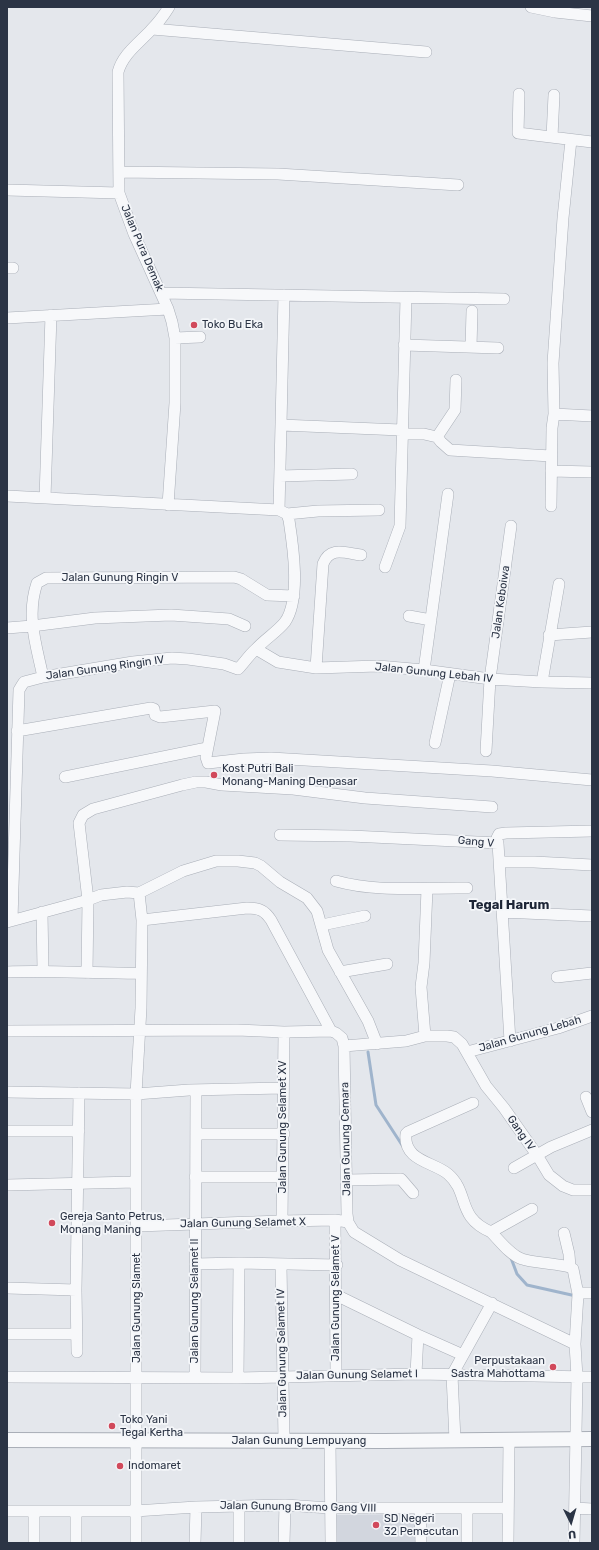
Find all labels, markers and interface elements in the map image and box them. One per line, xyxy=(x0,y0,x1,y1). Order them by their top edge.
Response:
street label: Jalan Pura Demak xyxy=(118,203,166,293)
place label: Toko Bu Eka xyxy=(202,318,263,332)
marker: Toko Bu Eka xyxy=(189,320,199,330)
street label: Jalan Keboiwa xyxy=(489,565,513,639)
street label: Jalan Gunung Ringin V xyxy=(62,571,178,585)
street label: Jalan Gunung Ringin IV xyxy=(45,653,165,683)
street label: Jalan Gunung Lebah IV xyxy=(374,660,494,686)
place label: Kost Putri Bali Monang-Maning Denpasar xyxy=(222,762,357,788)
marker: Kost Putri Bali Monang-Maning Denpasar xyxy=(209,770,219,780)
street label: Gang V xyxy=(457,834,495,850)
district label: Tegal Harum xyxy=(469,897,549,913)
street label: Jalan Gunung Lebah xyxy=(477,1013,583,1055)
street label: Jalan Gunung Selamet XV xyxy=(276,1060,290,1194)
street label: Jalan Gunung Cemara xyxy=(338,1082,354,1196)
street label: Gang IV xyxy=(504,1113,538,1153)
place label: Gereja Santo Petrus, Monang Maning xyxy=(60,1210,165,1236)
street label: Jalan Gunung Selamet X xyxy=(180,1215,306,1231)
marker: Gereja Santo Petrus, Monang Maning xyxy=(47,1218,57,1228)
street label: Jalan Gunung Selamet V xyxy=(329,1235,343,1361)
street label: Jalan Gunung Selamet II xyxy=(188,1238,202,1364)
street label: Jalan Gunung Slamet xyxy=(130,1253,144,1363)
street label: Jalan Gunung Selamet IV xyxy=(274,1288,290,1418)
place label: Perpustakaan Sastra Mahottama xyxy=(451,1354,545,1380)
marker: Perpustakaan Sastra Mahottama xyxy=(548,1362,558,1372)
street label: Jalan Gunung Selamet I xyxy=(296,1367,418,1383)
place label: Toko Yani Tegal Kertha xyxy=(120,1413,183,1439)
marker: Toko Yani Tegal Kertha xyxy=(107,1421,117,1431)
street label: Jalan Gunung Lempuyang xyxy=(232,1434,366,1448)
place label: Indomaret xyxy=(128,1459,181,1473)
marker: Indomaret xyxy=(115,1461,125,1471)
street label: Jalan Gunung Bromo Gang VIII xyxy=(220,1499,376,1515)
north arrow xyxy=(551,1502,591,1542)
place label: SD Negeri 32 Pemecutan xyxy=(384,1512,459,1538)
marker: SD Negeri 32 Pemecutan xyxy=(371,1520,381,1530)
text: U xyxy=(568,1528,577,1541)

